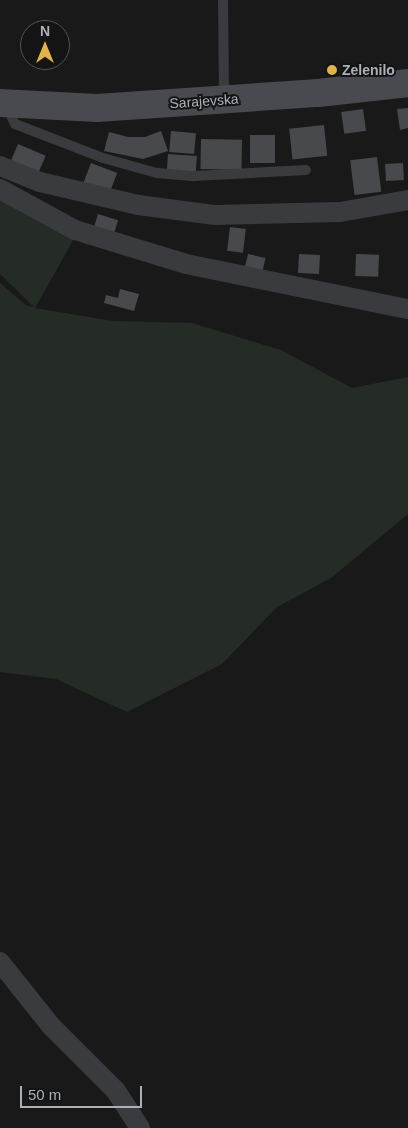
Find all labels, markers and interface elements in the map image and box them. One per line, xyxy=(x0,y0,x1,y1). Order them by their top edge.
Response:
north arrow xyxy=(20,20,70,70)
text: N xyxy=(40,23,50,39)
place label: Zelenilo xyxy=(342,62,395,78)
marker: Zelenilo xyxy=(326,64,338,76)
street label: Sarajevska xyxy=(169,90,239,112)
scale bar xyxy=(22,1076,145,1108)
text: 50 m xyxy=(28,1086,61,1103)

